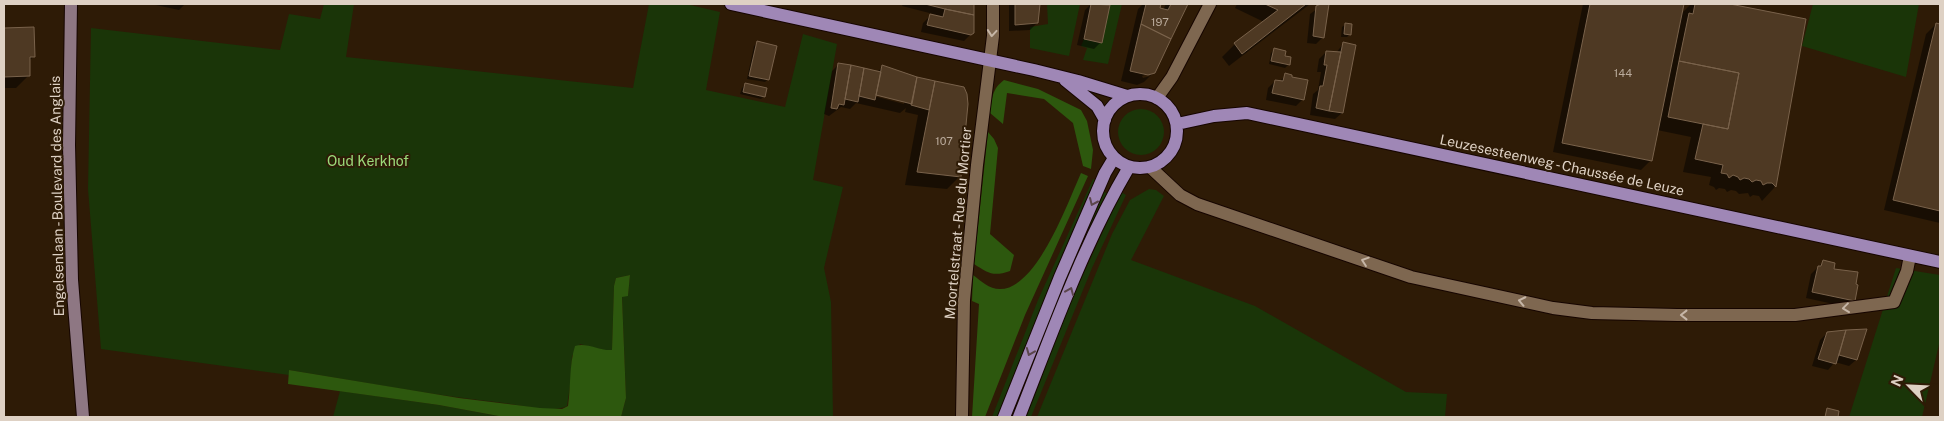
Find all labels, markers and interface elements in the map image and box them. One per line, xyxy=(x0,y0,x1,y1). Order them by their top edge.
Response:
house number: 197 xyxy=(1151,16,1169,28)
one-way arrow xyxy=(987,29,998,37)
house number: 144 xyxy=(1614,67,1632,79)
street label: Engelsenlaan - Boulevard des Anglais xyxy=(47,76,67,316)
street label: Moortelstraat - Rue du Mortier xyxy=(942,126,974,320)
street label: Leuzesesteenweg - Chaussée de Leuze xyxy=(1438,131,1686,199)
house number: 107 xyxy=(935,135,953,147)
park label: Oud Kerkhof xyxy=(327,153,409,169)
one-way arrow xyxy=(1088,197,1099,206)
one-way arrow xyxy=(1361,257,1369,267)
one-way arrow xyxy=(1063,287,1074,296)
one-way arrow xyxy=(1518,296,1527,307)
one-way arrow xyxy=(1841,302,1849,313)
one-way arrow xyxy=(1679,310,1687,320)
one-way arrow xyxy=(1026,347,1036,355)
north arrow xyxy=(1884,361,1934,411)
text: N xyxy=(1888,372,1907,389)

